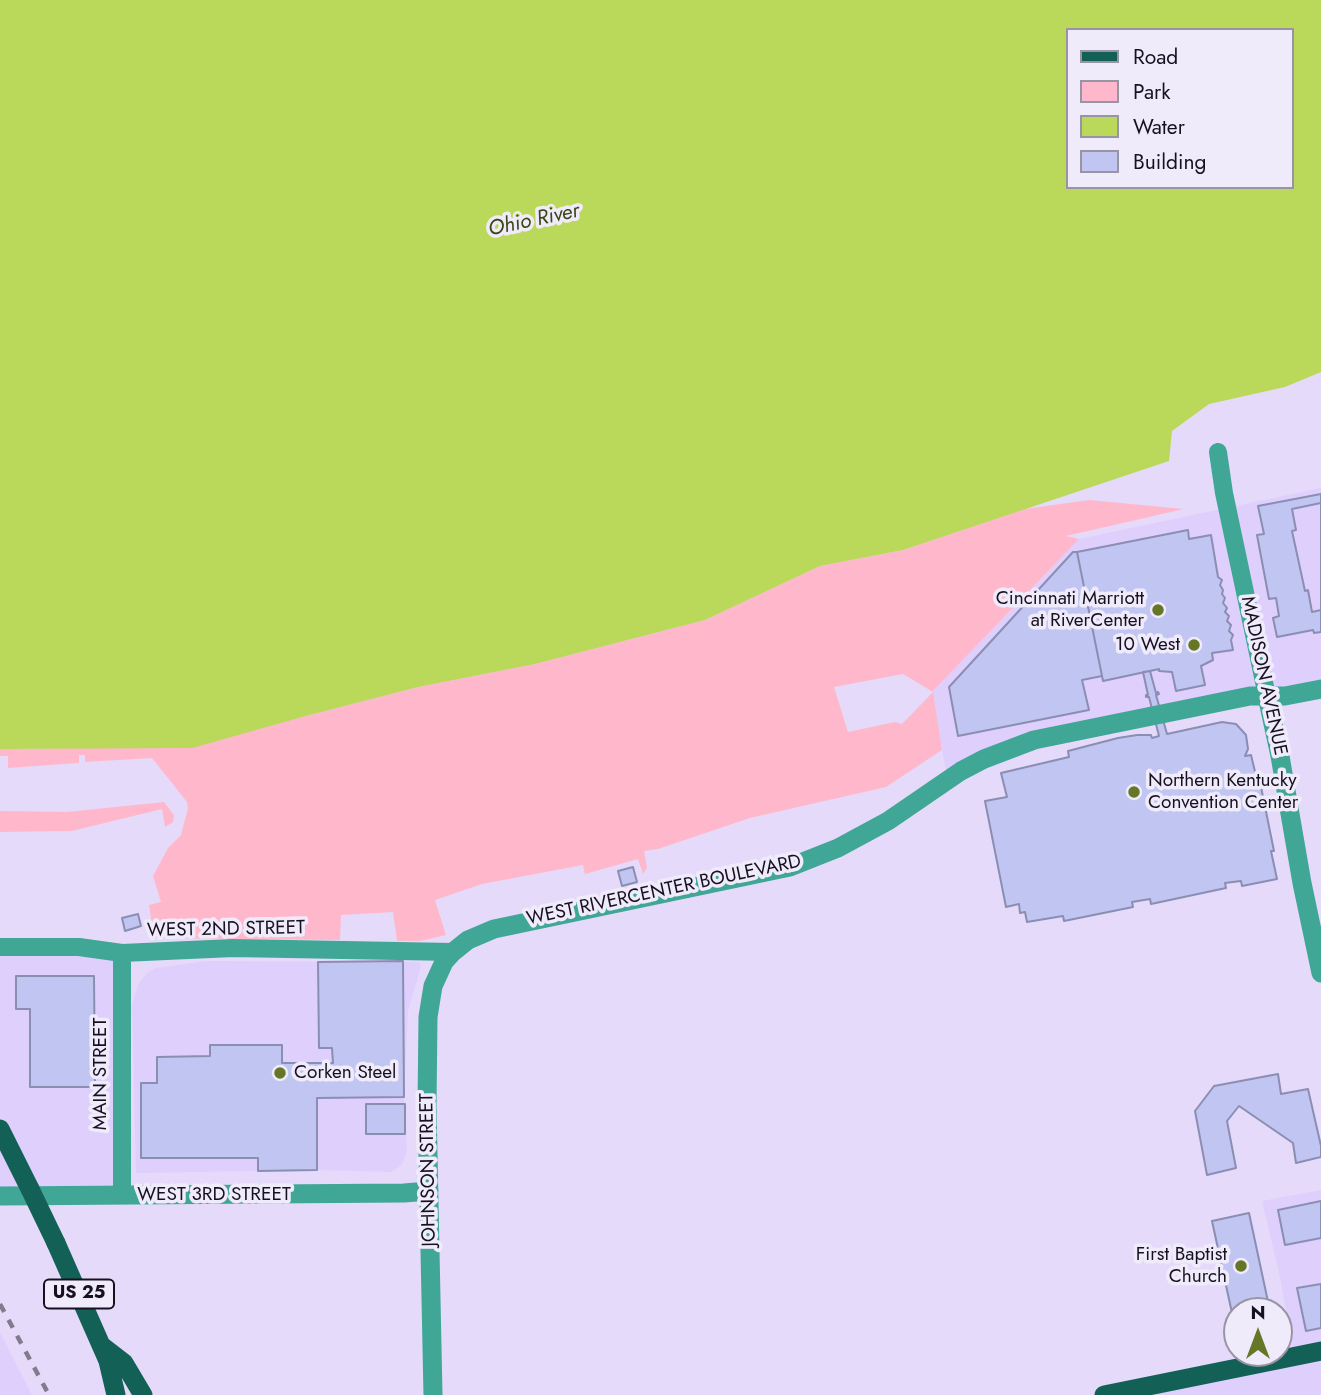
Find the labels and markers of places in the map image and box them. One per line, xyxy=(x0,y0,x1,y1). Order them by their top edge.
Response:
place label: Cincinnati Marriott at RiverCenter xyxy=(996,588,1144,632)
marker: Cincinnati Marriott at RiverCenter xyxy=(1150,602,1166,618)
place label: 10 West xyxy=(1115,634,1180,656)
marker: 10 West xyxy=(1186,637,1202,653)
place label: Northern Kentucky Convention Center xyxy=(1148,770,1298,814)
marker: Northern Kentucky Convention Center xyxy=(1126,784,1142,800)
place label: Corken Steel xyxy=(294,1062,396,1084)
marker: Corken Steel xyxy=(272,1065,288,1081)
place label: First Baptist Church xyxy=(1136,1244,1227,1288)
marker: First Baptist Church xyxy=(1233,1258,1249,1274)

